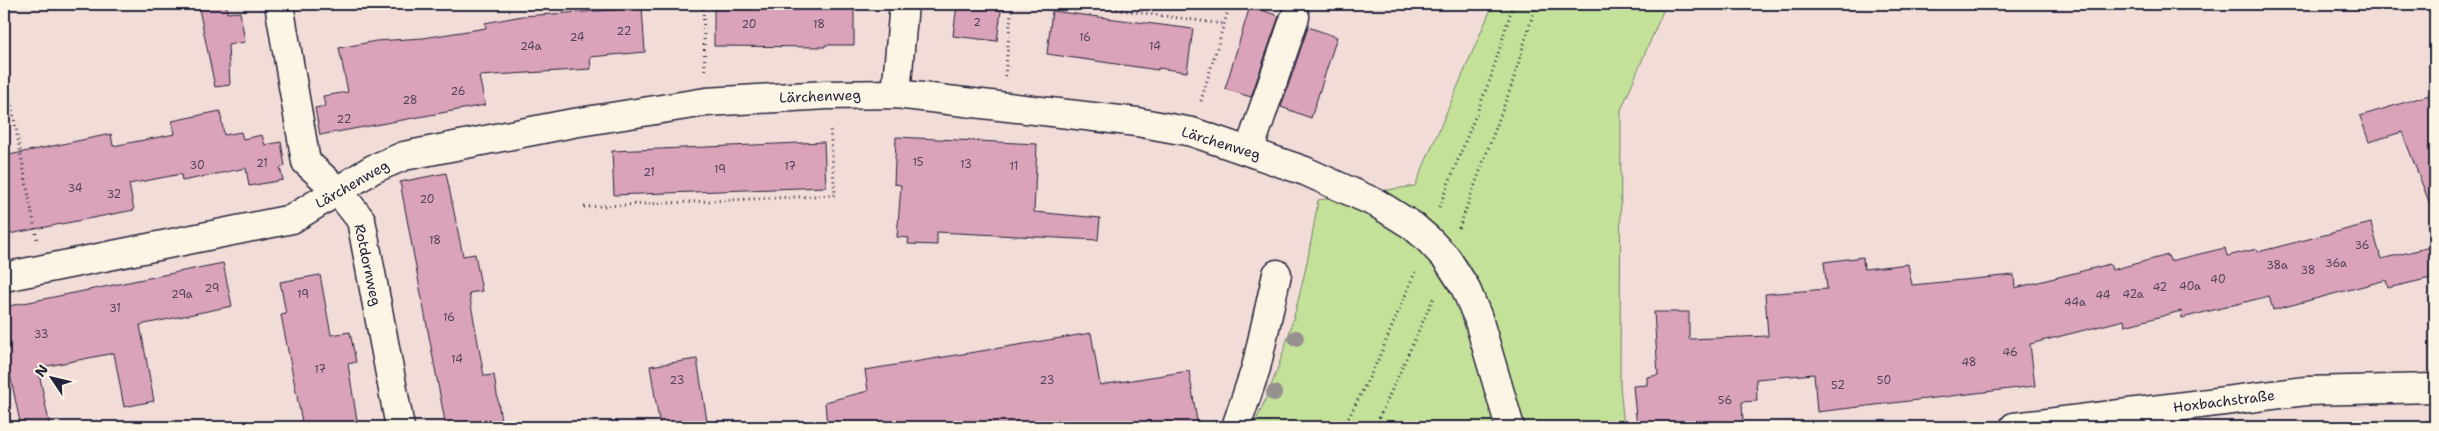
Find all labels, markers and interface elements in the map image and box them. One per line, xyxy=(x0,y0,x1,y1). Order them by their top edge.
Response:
house number: 2 xyxy=(973,15,981,30)
house number: 20 xyxy=(741,17,757,32)
house number: 18 xyxy=(813,17,825,32)
house number: 22 xyxy=(617,24,631,39)
house number: 24 xyxy=(570,30,585,45)
house number: 16 xyxy=(1079,30,1091,45)
house number: 24a xyxy=(520,39,542,54)
house number: 14 xyxy=(1149,39,1161,54)
house number: 26 xyxy=(451,84,465,99)
street label: Lärchenweg xyxy=(779,86,861,106)
house number: 28 xyxy=(402,93,418,108)
house number: 22 xyxy=(337,112,351,127)
street label: Lärchenweg xyxy=(1179,122,1263,164)
house number: 15 xyxy=(912,155,924,170)
house number: 21 xyxy=(256,156,268,171)
street label: Lärchenweg xyxy=(312,156,392,212)
house number: 13 xyxy=(960,157,972,172)
house number: 30 xyxy=(189,158,205,173)
house number: 17 xyxy=(784,159,796,174)
house number: 11 xyxy=(1010,159,1018,174)
house number: 19 xyxy=(714,162,726,177)
house number: 21 xyxy=(643,165,655,180)
house number: 34 xyxy=(68,181,83,196)
house number: 32 xyxy=(107,187,121,202)
house number: 20 xyxy=(419,192,435,207)
street label: Rotdornweg xyxy=(351,222,385,308)
house number: 18 xyxy=(429,233,441,248)
house number: 36 xyxy=(2354,238,2370,253)
house number: 36a xyxy=(2325,256,2347,271)
house number: 38a xyxy=(2266,258,2288,273)
house number: 38 xyxy=(2300,263,2316,278)
house number: 40 xyxy=(2210,272,2226,287)
house number: 40a xyxy=(2179,279,2201,294)
house number: 42 xyxy=(2153,280,2167,295)
house number: 29 xyxy=(205,281,219,296)
house number: 29a xyxy=(171,287,193,302)
house number: 19 xyxy=(297,287,309,302)
house number: 42a xyxy=(2122,287,2144,302)
house number: 44 xyxy=(2095,288,2111,303)
house number: 44a xyxy=(2064,295,2086,310)
house number: 31 xyxy=(109,301,121,316)
house number: 16 xyxy=(443,310,455,325)
house number: 33 xyxy=(34,327,48,342)
house number: 46 xyxy=(2002,345,2018,360)
house number: 14 xyxy=(451,352,463,367)
north arrow xyxy=(28,354,78,404)
house number: 48 xyxy=(1961,355,1977,370)
text: N xyxy=(31,361,52,380)
house number: 17 xyxy=(314,362,326,377)
house number: 23 xyxy=(670,373,684,388)
house number: 23 xyxy=(1040,373,1054,388)
house number: 50 xyxy=(1877,373,1891,388)
house number: 52 xyxy=(1831,378,1845,393)
street label: Hoxbachstraße xyxy=(2172,386,2276,416)
house number: 56 xyxy=(1718,393,1732,408)

